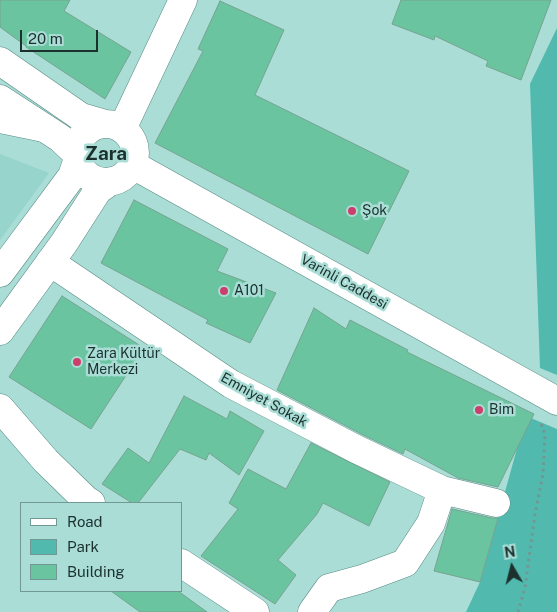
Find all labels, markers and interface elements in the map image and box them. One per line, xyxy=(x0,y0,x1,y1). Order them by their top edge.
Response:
scale bar xyxy=(22,20,100,52)
text: 20 m xyxy=(28,30,63,47)
district label: Zara xyxy=(85,143,127,165)
place label: Şok xyxy=(362,203,387,219)
marker: Şok xyxy=(346,205,358,217)
street label: Varinli Caddesi xyxy=(297,251,391,313)
place label: A101 xyxy=(234,283,264,299)
marker: A101 xyxy=(218,285,230,297)
place label: Zara Kültür Merkezi xyxy=(87,346,160,378)
marker: Zara Kültür Merkezi xyxy=(71,356,83,368)
street label: Emniyet Sokak xyxy=(218,369,310,431)
place label: Bim xyxy=(489,402,514,418)
marker: Bim xyxy=(473,404,485,416)
legend xyxy=(20,502,182,592)
text: Road xyxy=(67,513,103,530)
text: Park xyxy=(67,538,99,555)
north arrow xyxy=(487,542,537,592)
text: N xyxy=(503,543,516,561)
text: Building xyxy=(67,563,125,580)

